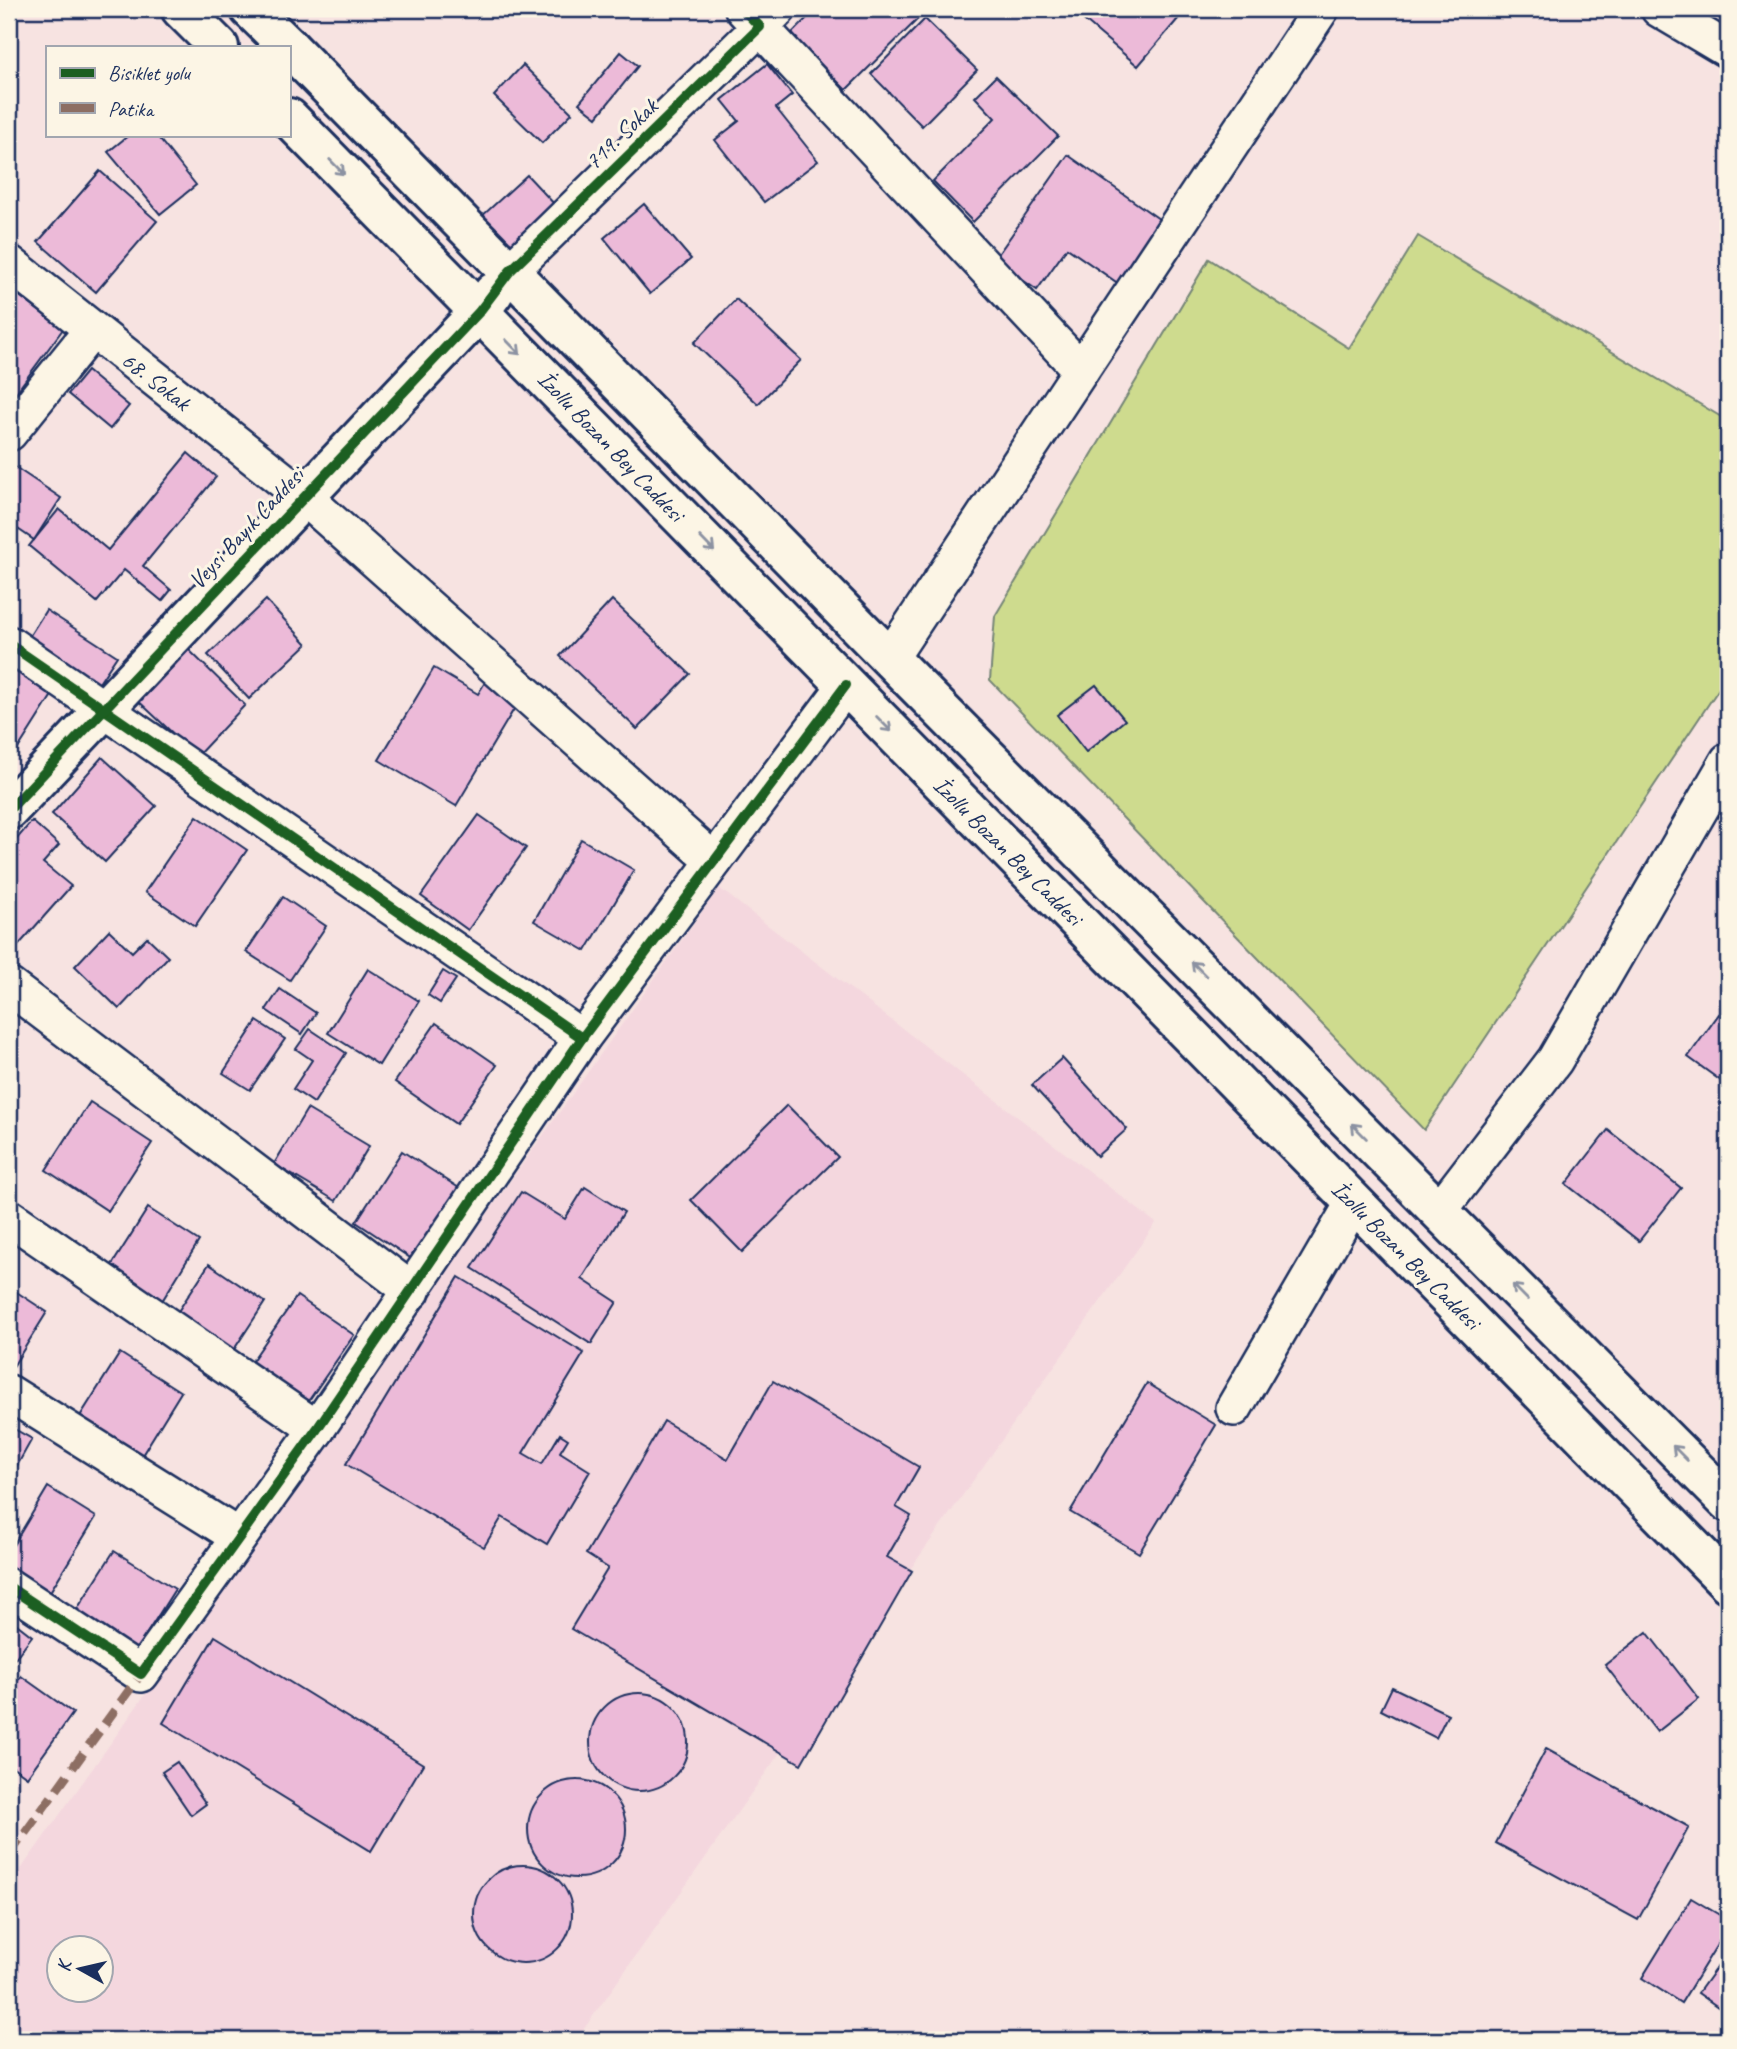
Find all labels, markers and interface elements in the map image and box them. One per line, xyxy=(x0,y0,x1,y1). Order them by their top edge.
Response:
legend xyxy=(46,46,290,136)
text: Bisiklet yolu xyxy=(108,60,191,86)
street label: 719. Sokak xyxy=(578,90,665,176)
text: Patika xyxy=(108,96,156,122)
one-way arrow xyxy=(328,158,345,175)
one-way arrow xyxy=(505,338,522,355)
street label: 68. Sokak xyxy=(116,345,198,419)
street label: İzollu Bozan Bey Caddesi xyxy=(531,364,693,530)
street label: Veysi Bayık Caddesi xyxy=(182,458,313,595)
one-way arrow xyxy=(698,535,715,552)
one-way arrow xyxy=(875,715,892,732)
street label: İzollu Bozan Bey Caddesi xyxy=(927,770,1091,934)
one-way arrow xyxy=(1191,961,1208,978)
one-way arrow xyxy=(1351,1122,1368,1139)
street label: İzollu Bozan Bey Caddesi xyxy=(1325,1174,1489,1338)
one-way arrow xyxy=(1511,1284,1528,1301)
one-way arrow xyxy=(1672,1445,1689,1462)
north arrow xyxy=(46,1934,116,2004)
text: K xyxy=(52,1956,77,1973)

